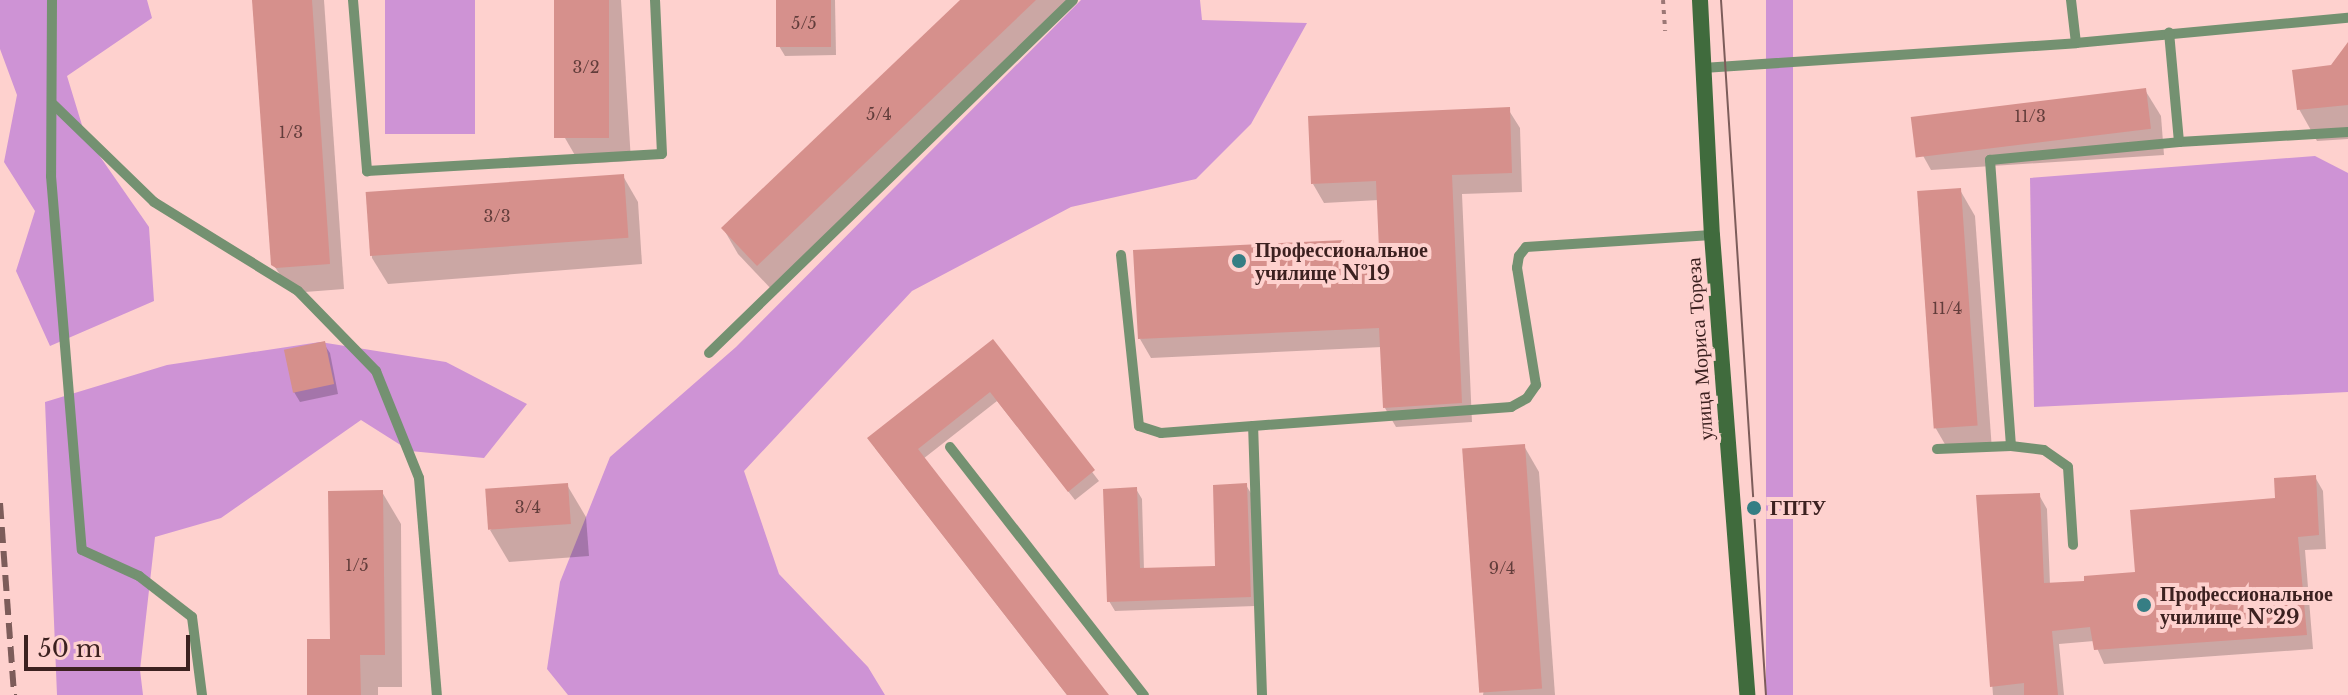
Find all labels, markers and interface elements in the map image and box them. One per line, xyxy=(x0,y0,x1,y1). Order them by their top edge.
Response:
house number: 5/5 xyxy=(791,13,817,33)
house number: 3/2 xyxy=(572,57,600,77)
house number: 5/4 xyxy=(866,104,892,124)
house number: 11/3 xyxy=(2014,106,2046,126)
house number: 1/3 xyxy=(279,122,303,142)
house number: 3/3 xyxy=(483,206,511,226)
place label: Профессиональное училище №19 xyxy=(1255,238,1428,285)
marker: Профессиональное училище №19 xyxy=(1230,252,1248,270)
street label: улица Мориса Тореза xyxy=(1682,257,1718,441)
house number: 11/4 xyxy=(1932,298,1962,318)
place label: ГПТУ xyxy=(1770,496,1826,520)
house number: 3/4 xyxy=(515,497,541,517)
marker: ГПТУ xyxy=(1745,499,1763,517)
house number: 1/5 xyxy=(345,555,369,575)
house number: 9/4 xyxy=(1489,558,1515,578)
place label: Профессиональное училище №29 xyxy=(2160,582,2333,629)
marker: Профессиональное училище №29 xyxy=(2135,596,2153,614)
scale bar xyxy=(28,619,194,669)
text: 50 m xyxy=(38,634,101,663)

